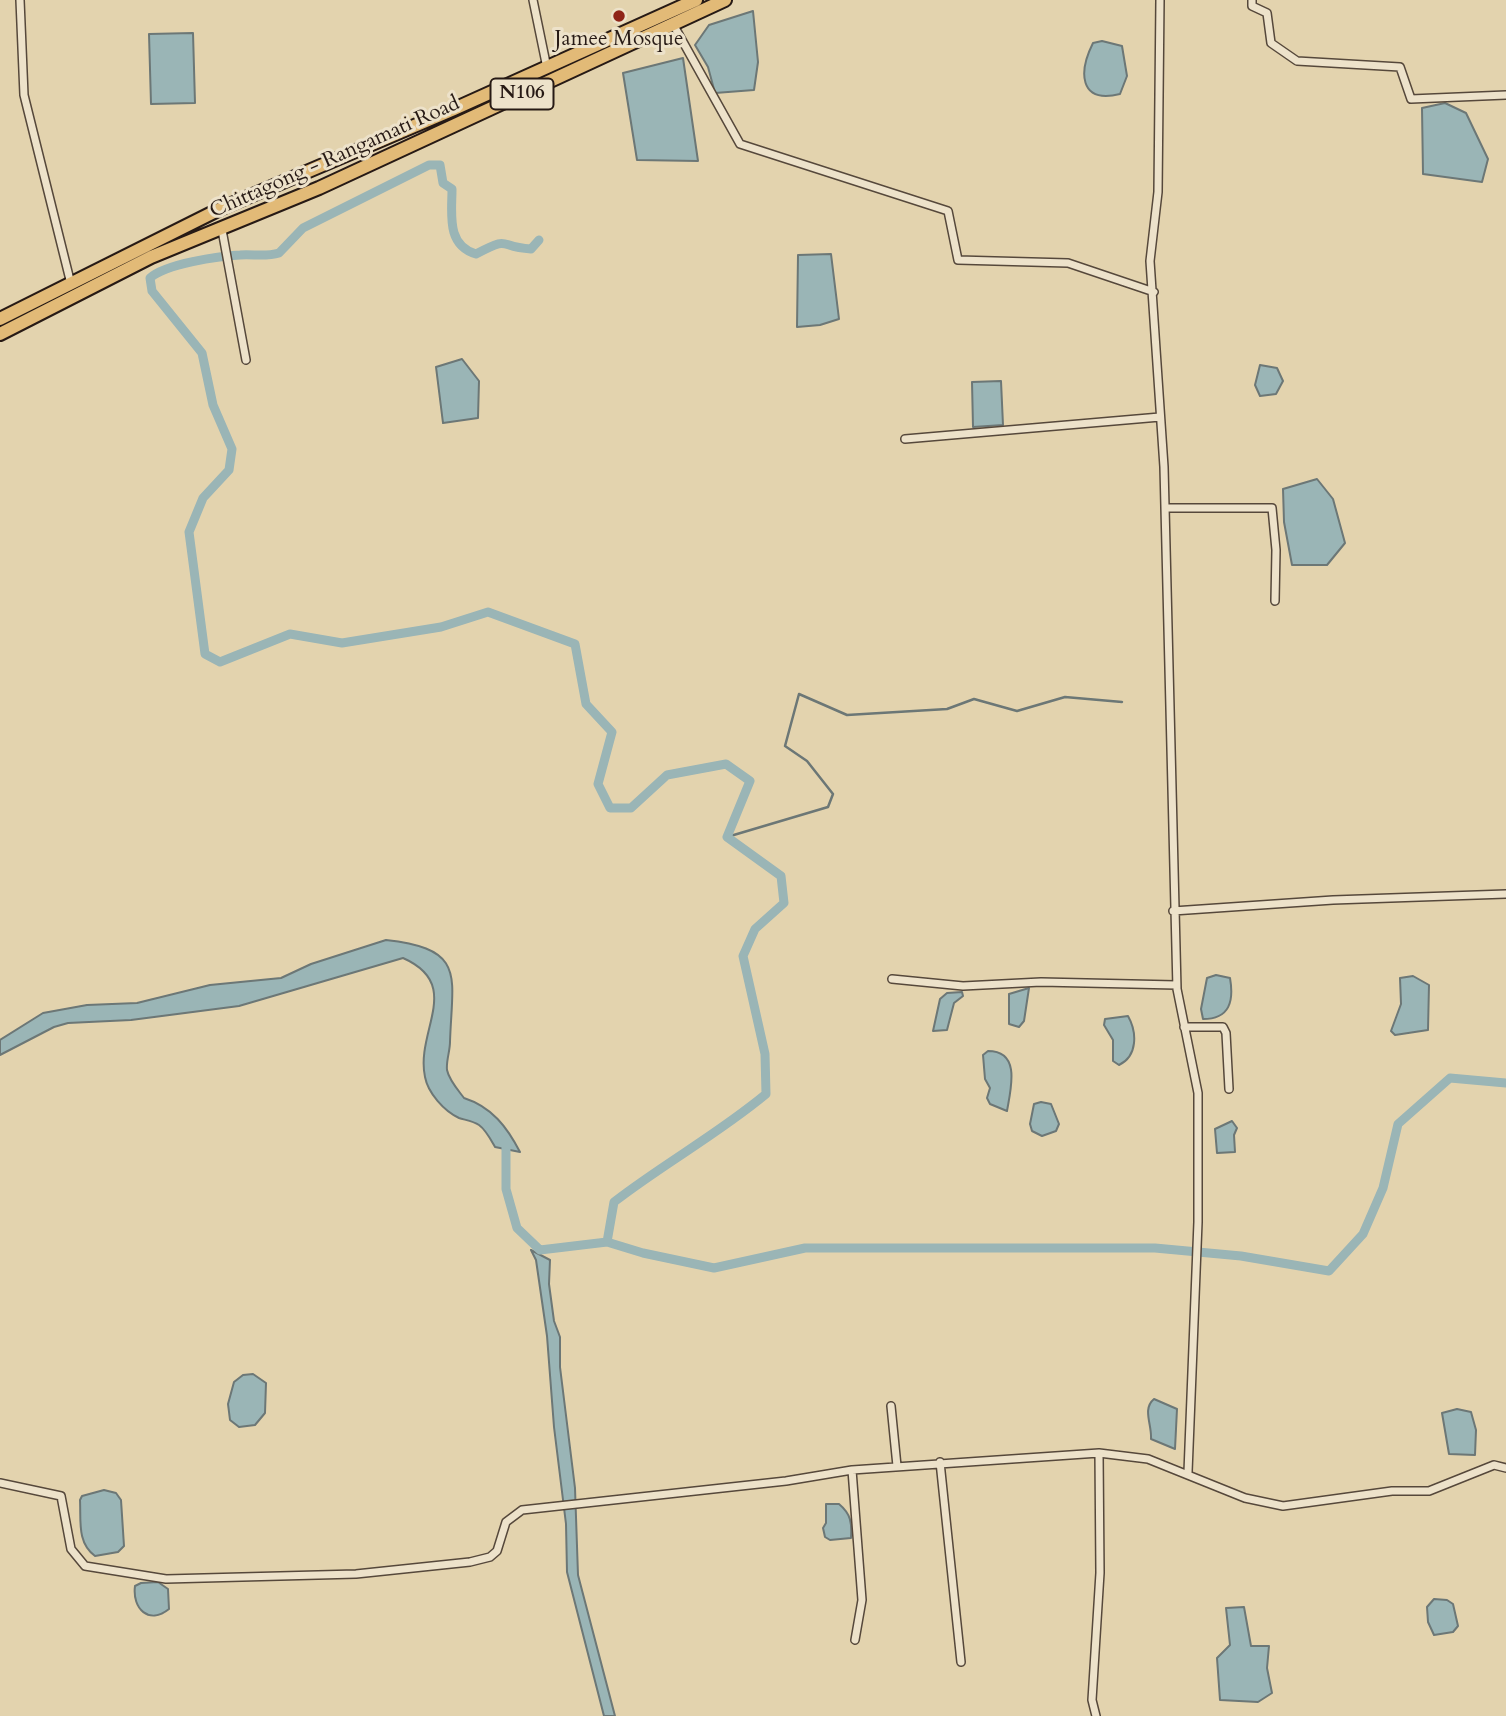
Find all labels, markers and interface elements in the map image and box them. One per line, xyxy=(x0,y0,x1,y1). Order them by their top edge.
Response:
marker: Jamee Mosque xyxy=(611,8,627,24)
place label: Jamee Mosque xyxy=(554,27,684,53)
road number: N106 xyxy=(490,78,554,110)
street label: Chittagong - Rangamati Road xyxy=(206,91,464,225)

